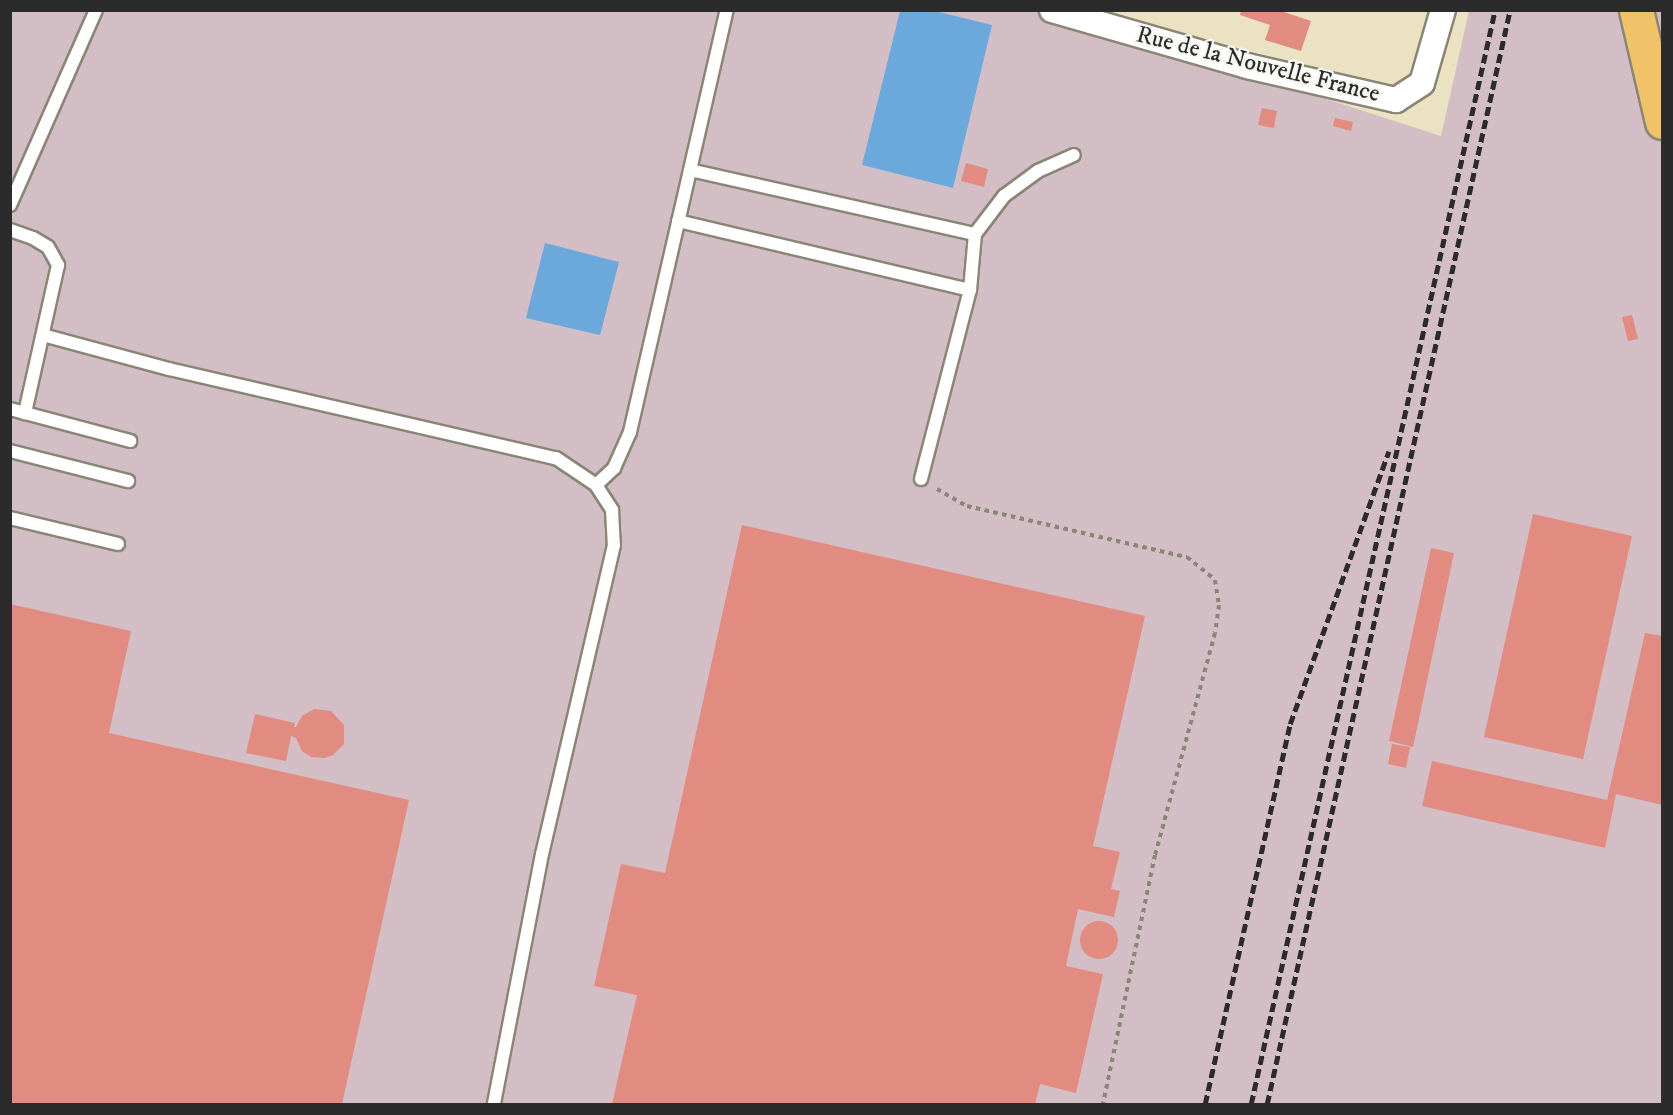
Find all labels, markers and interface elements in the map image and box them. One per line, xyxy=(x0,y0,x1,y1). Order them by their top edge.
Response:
street label: Rue de la Nouvelle France xyxy=(1133,21,1383,109)

